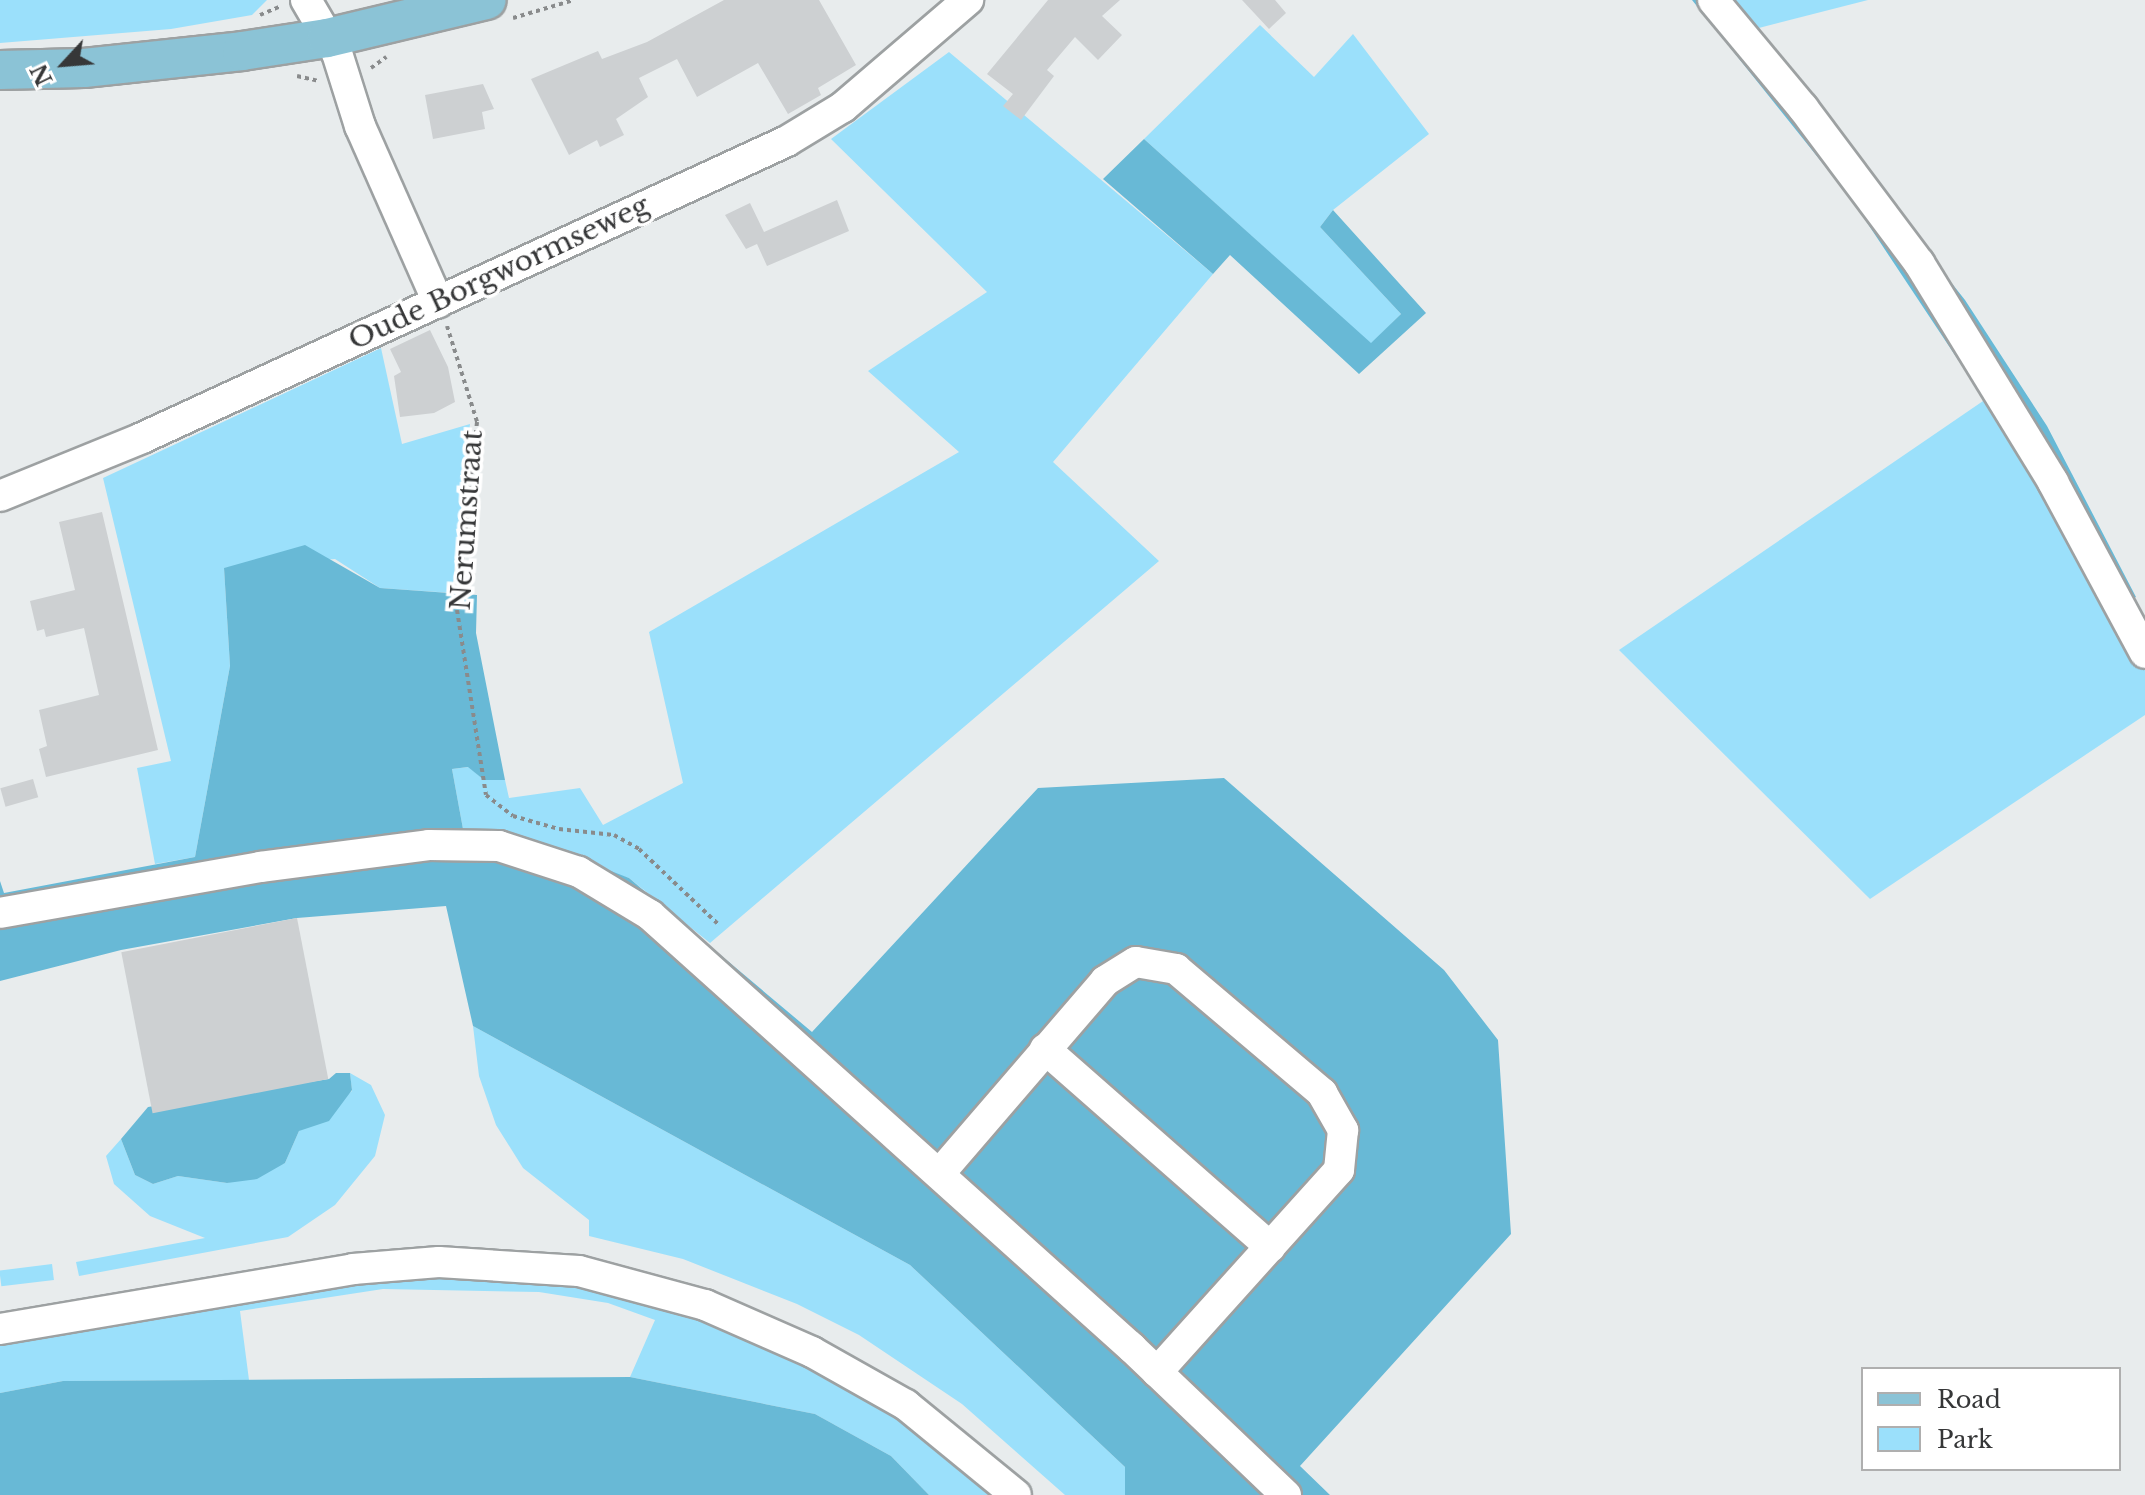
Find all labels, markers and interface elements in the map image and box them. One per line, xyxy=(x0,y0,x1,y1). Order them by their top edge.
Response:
north arrow xyxy=(24,24,104,104)
text: N xyxy=(25,60,59,90)
street label: Oude Borgwormseweg xyxy=(343,189,655,357)
street label: Nerumstraat xyxy=(444,429,490,611)
legend xyxy=(1861,1367,2121,1471)
text: Road xyxy=(1937,1385,2001,1414)
text: Park xyxy=(1937,1425,1993,1454)

